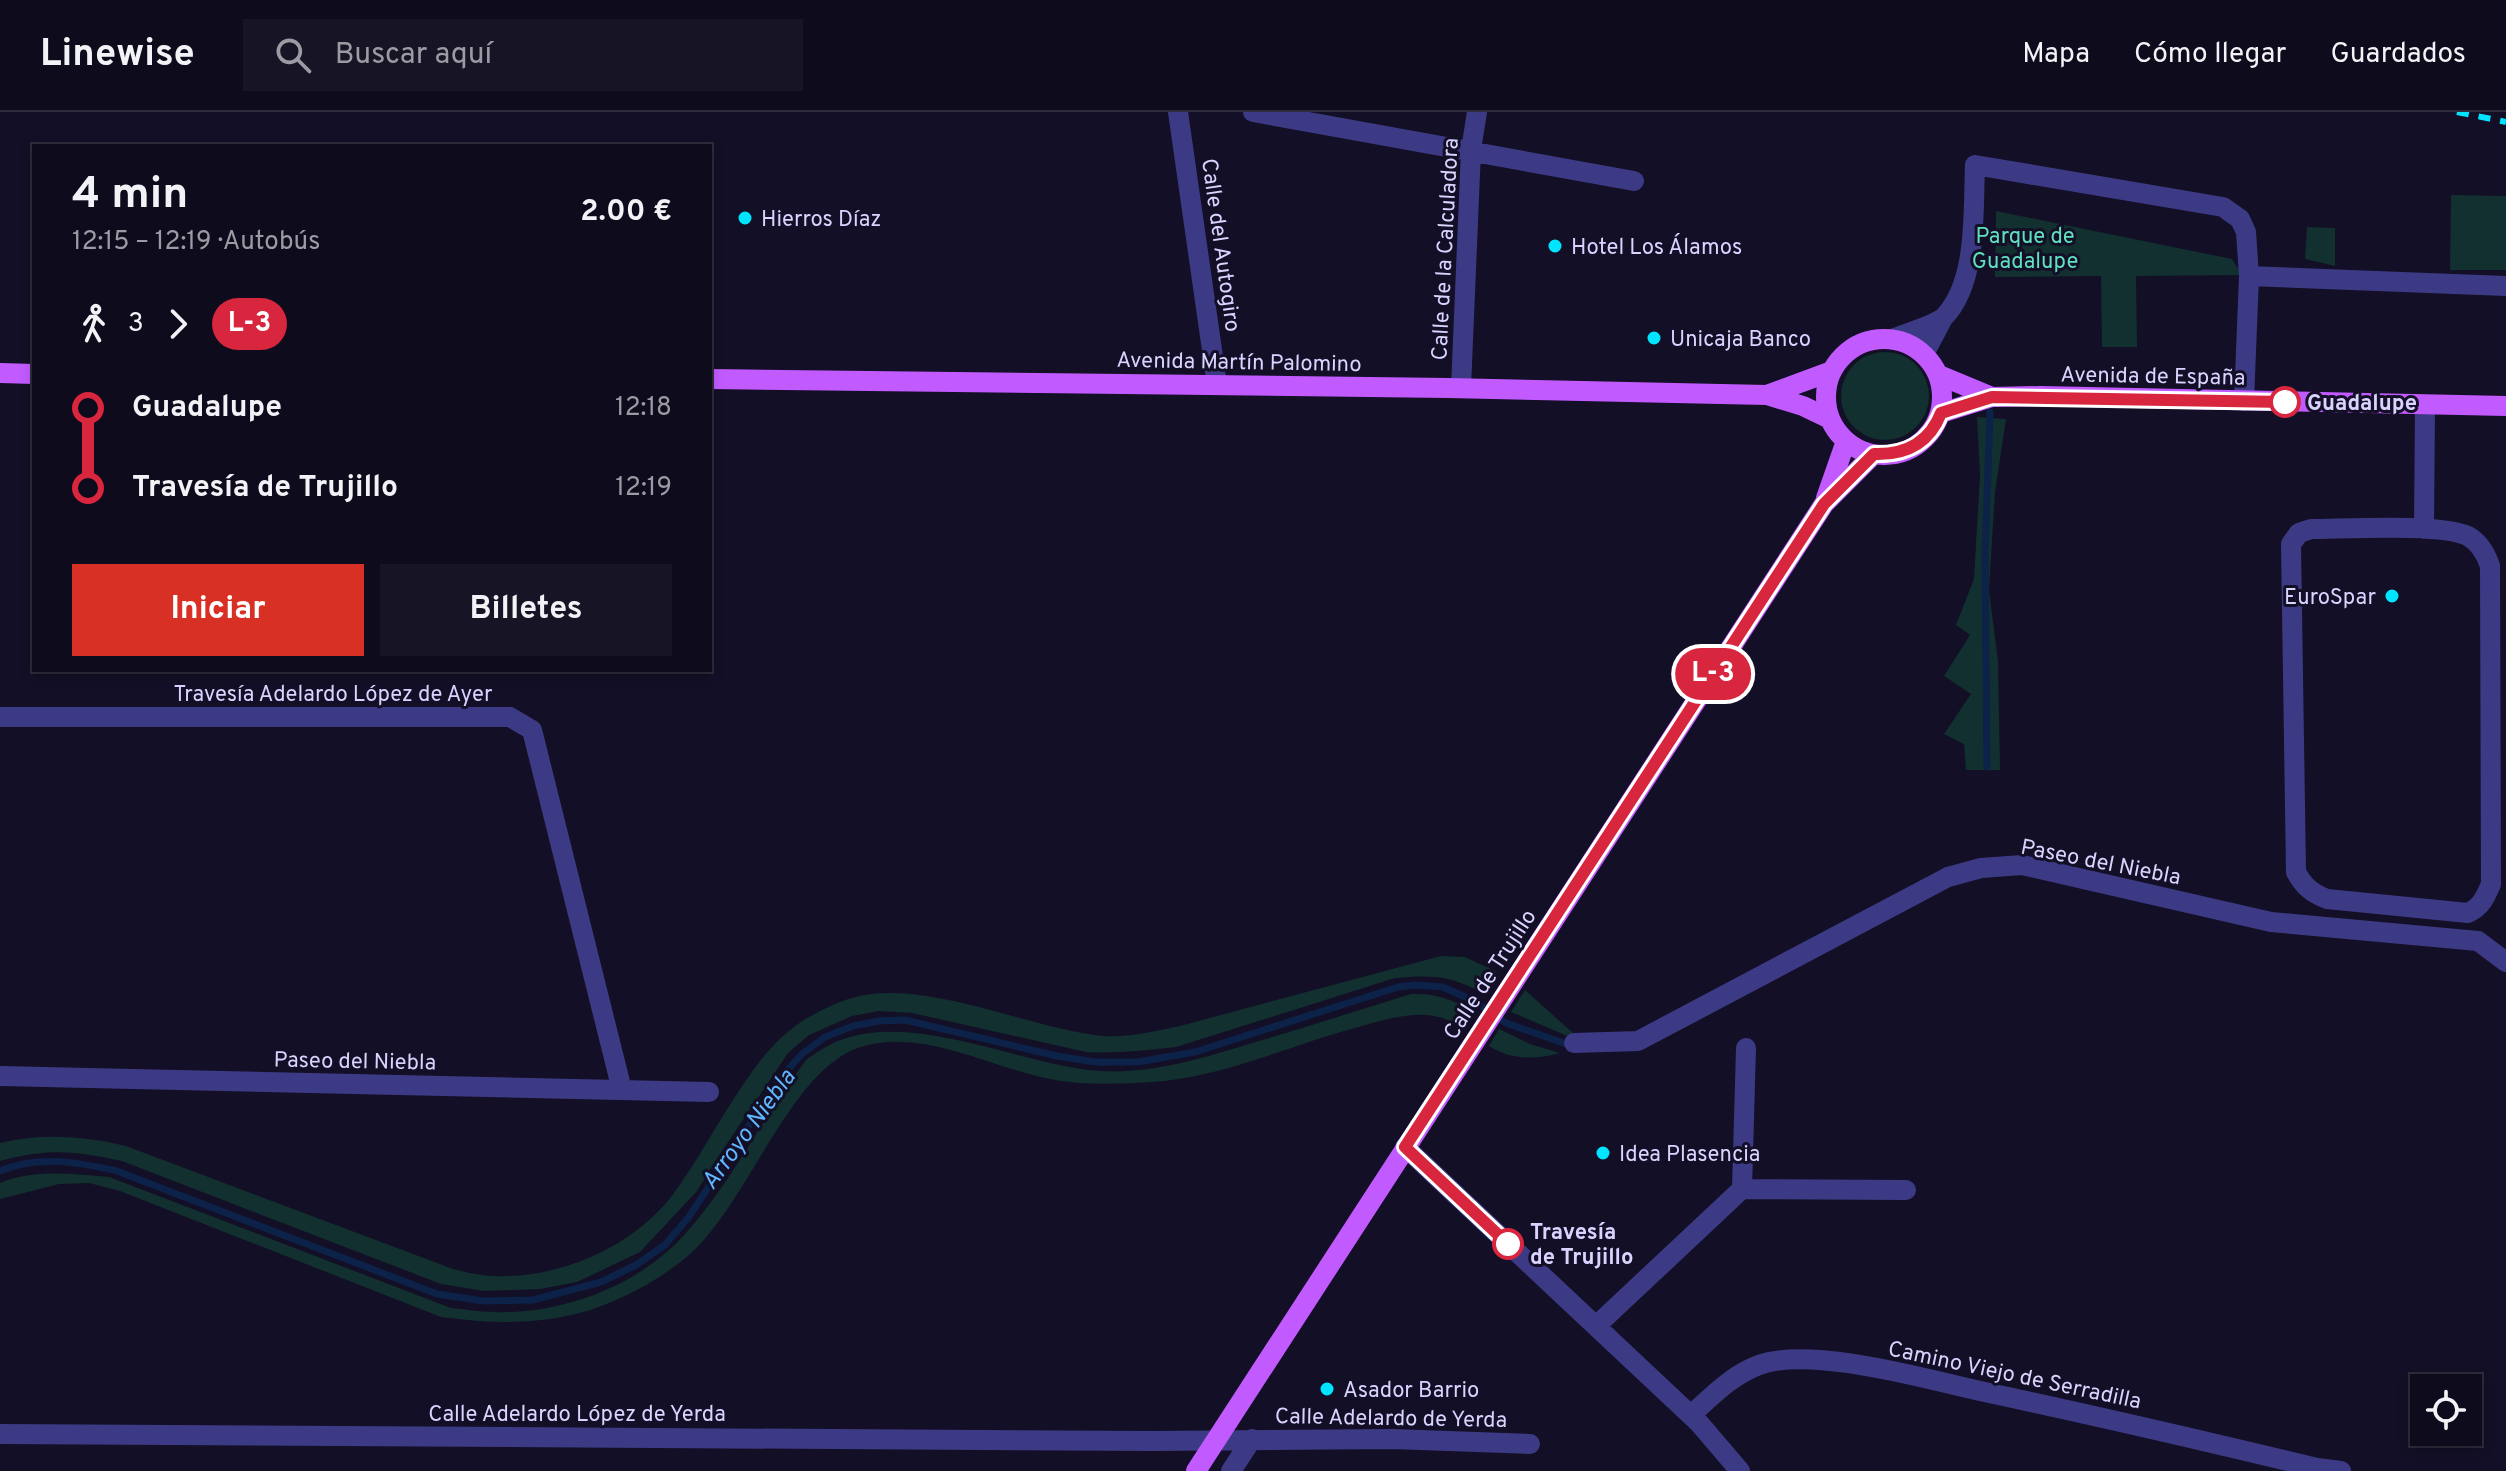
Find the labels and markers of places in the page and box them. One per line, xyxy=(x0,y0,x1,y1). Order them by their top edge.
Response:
place label: Hierros Díaz xyxy=(761,207,881,234)
marker: Hierros Díaz xyxy=(736,209,754,227)
place label: Hotel Los Álamos xyxy=(1571,233,1742,262)
marker: Hotel Los Álamos xyxy=(1546,237,1564,255)
place label: Unicaja Banco xyxy=(1670,327,1811,354)
marker: Unicaja Banco xyxy=(1645,329,1663,347)
marker: Guadalupe xyxy=(2270,387,2300,417)
place label: Guadalupe xyxy=(2307,391,2417,418)
place label: EuroSpar xyxy=(2284,585,2376,612)
marker: EuroSpar xyxy=(2383,587,2401,605)
place label: Idea Plasencia xyxy=(1619,1142,1760,1169)
marker: Idea Plasencia xyxy=(1594,1144,1612,1162)
place label: Travesía de Trujillo xyxy=(1530,1220,1633,1272)
marker: Travesía de Trujillo xyxy=(1493,1229,1523,1259)
place label: Asador Barrio xyxy=(1343,1378,1479,1405)
marker: Asador Barrio xyxy=(1318,1380,1336,1398)

